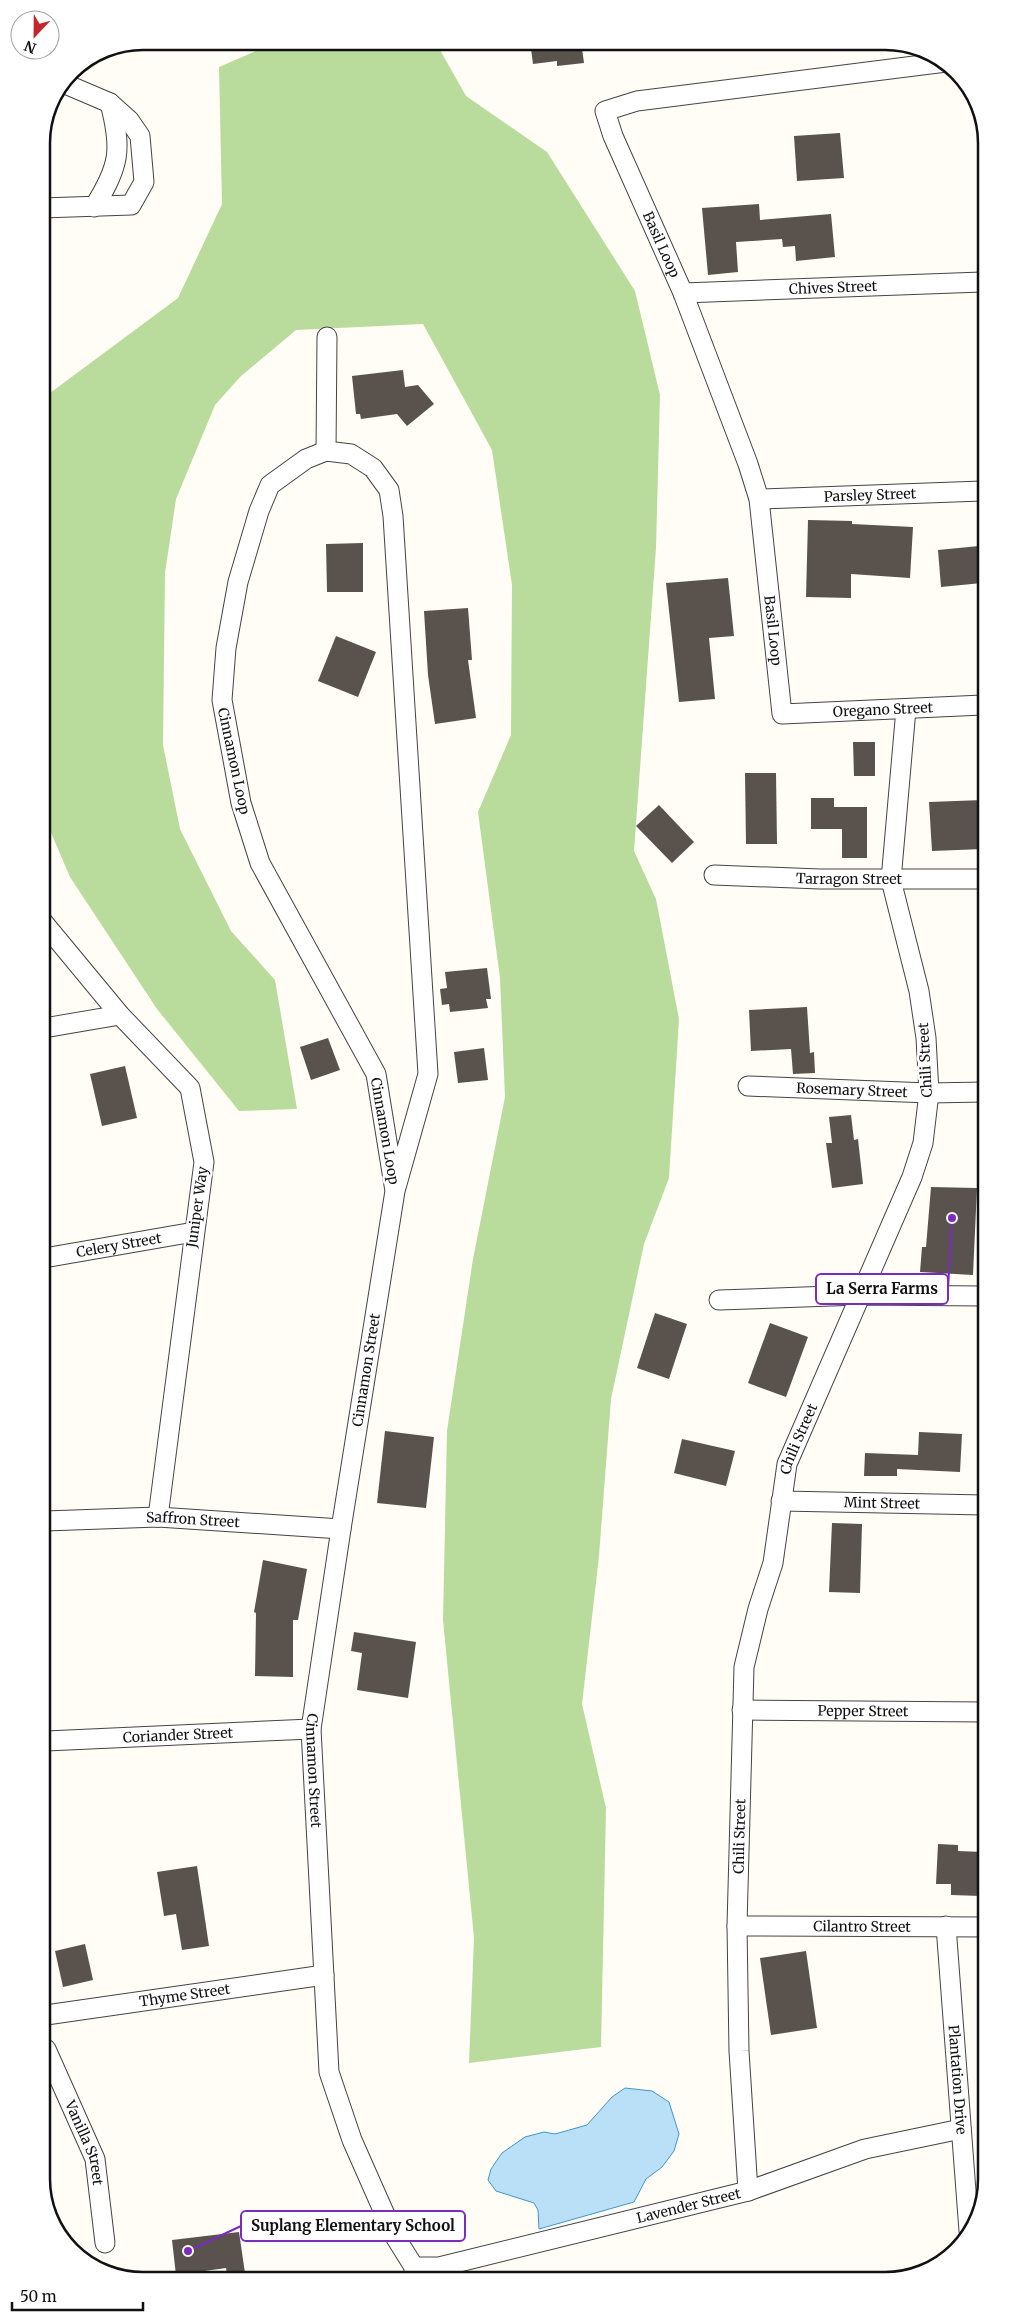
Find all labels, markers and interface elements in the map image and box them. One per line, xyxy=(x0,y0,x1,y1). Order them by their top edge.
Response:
north arrow xyxy=(10,10,60,60)
text: N xyxy=(22,37,39,57)
street label: Basil Loop xyxy=(639,209,684,281)
street label: Chives Street xyxy=(788,277,878,298)
street label: Parsley Street xyxy=(823,484,917,506)
street label: Basil Loop xyxy=(760,595,786,667)
street label: Oregano Street xyxy=(832,698,934,721)
street label: Cinnamon Loop xyxy=(214,706,254,816)
street label: Tarragon Street xyxy=(795,869,903,888)
street label: Chili Street xyxy=(914,1021,936,1098)
street label: Cinnamon Loop xyxy=(367,1076,403,1186)
street label: Rosemary Street xyxy=(796,1079,909,1101)
street label: Juniper Way xyxy=(182,1164,212,1250)
street label: Celery Street xyxy=(75,1229,163,1261)
callout: La Serra Farms xyxy=(816,1274,948,1304)
text: La Serra Farms xyxy=(826,1279,938,1298)
street label: Cinnamon Street xyxy=(348,1312,384,1428)
street label: Chili Street xyxy=(777,1400,821,1475)
street label: Mint Street xyxy=(844,1493,921,1513)
street label: Saffron Street xyxy=(146,1508,241,1531)
street label: Pepper Street xyxy=(818,1702,909,1720)
street label: Cinnamon Street xyxy=(302,1712,325,1829)
street label: Coriander Street xyxy=(122,1724,234,1747)
street label: Chili Street xyxy=(729,1798,749,1874)
street label: Cilantro Street xyxy=(813,1917,911,1936)
street label: Thyme Street xyxy=(138,1980,232,2010)
street label: Plantation Drive xyxy=(944,2024,971,2135)
street label: Vanilla Street xyxy=(61,2097,107,2187)
street label: Lavender Street xyxy=(635,2184,743,2227)
callout: Suplang Elementary School xyxy=(241,2211,465,2241)
text: Suplang Elementary School xyxy=(251,2216,455,2235)
scale bar xyxy=(12,2280,144,2312)
text: 50 m xyxy=(20,2287,57,2306)

